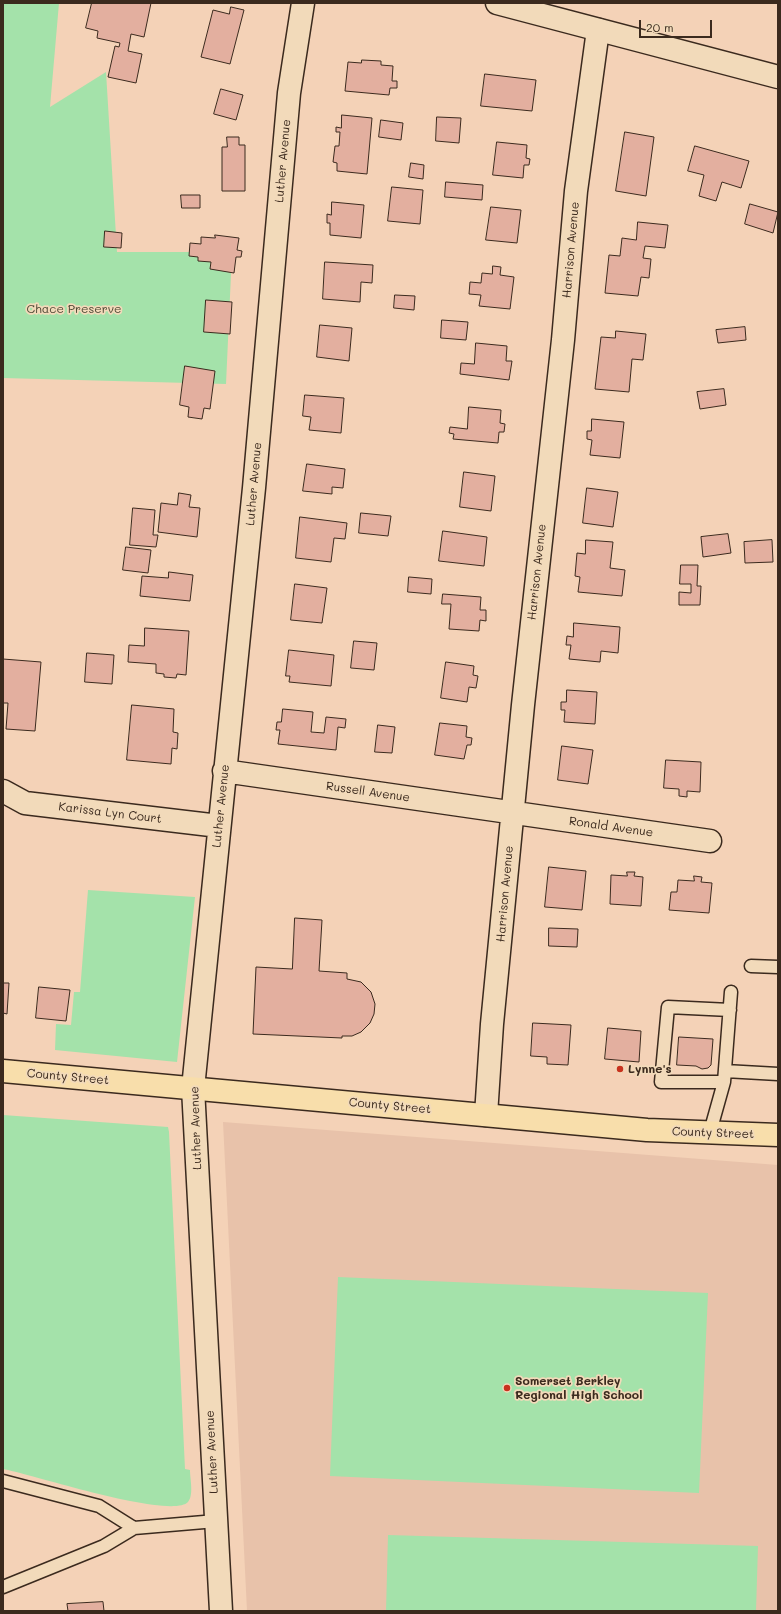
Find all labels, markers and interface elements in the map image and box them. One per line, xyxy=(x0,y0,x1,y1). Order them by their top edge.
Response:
scale bar xyxy=(641,12,714,38)
text: 20 m xyxy=(646,19,674,35)
street label: Luther Avenue xyxy=(272,119,294,203)
street label: Harrison Avenue xyxy=(560,201,582,299)
park label: Chace Preserve xyxy=(27,302,121,316)
street label: Luther Avenue xyxy=(243,442,265,526)
street label: Harrison Avenue xyxy=(525,523,549,621)
street label: Luther Avenue xyxy=(209,764,233,848)
street label: Russell Avenue xyxy=(325,779,411,805)
street label: Karissa Lyn Court xyxy=(57,800,163,826)
street label: Ronald Avenue xyxy=(568,814,654,840)
street label: Harrison Avenue xyxy=(494,845,516,943)
place label: Lynne's xyxy=(628,1062,672,1076)
marker: Lynne's xyxy=(615,1064,625,1074)
street label: County Street xyxy=(26,1066,110,1088)
street label: Luther Avenue xyxy=(187,1086,205,1170)
street label: County Street xyxy=(348,1095,432,1117)
street label: County Street xyxy=(672,1124,754,1142)
place label: Somerset Berkley Regional High School xyxy=(515,1374,642,1402)
marker: Somerset Berkley Regional High School xyxy=(502,1383,512,1393)
street label: Luther Avenue xyxy=(203,1410,221,1494)

